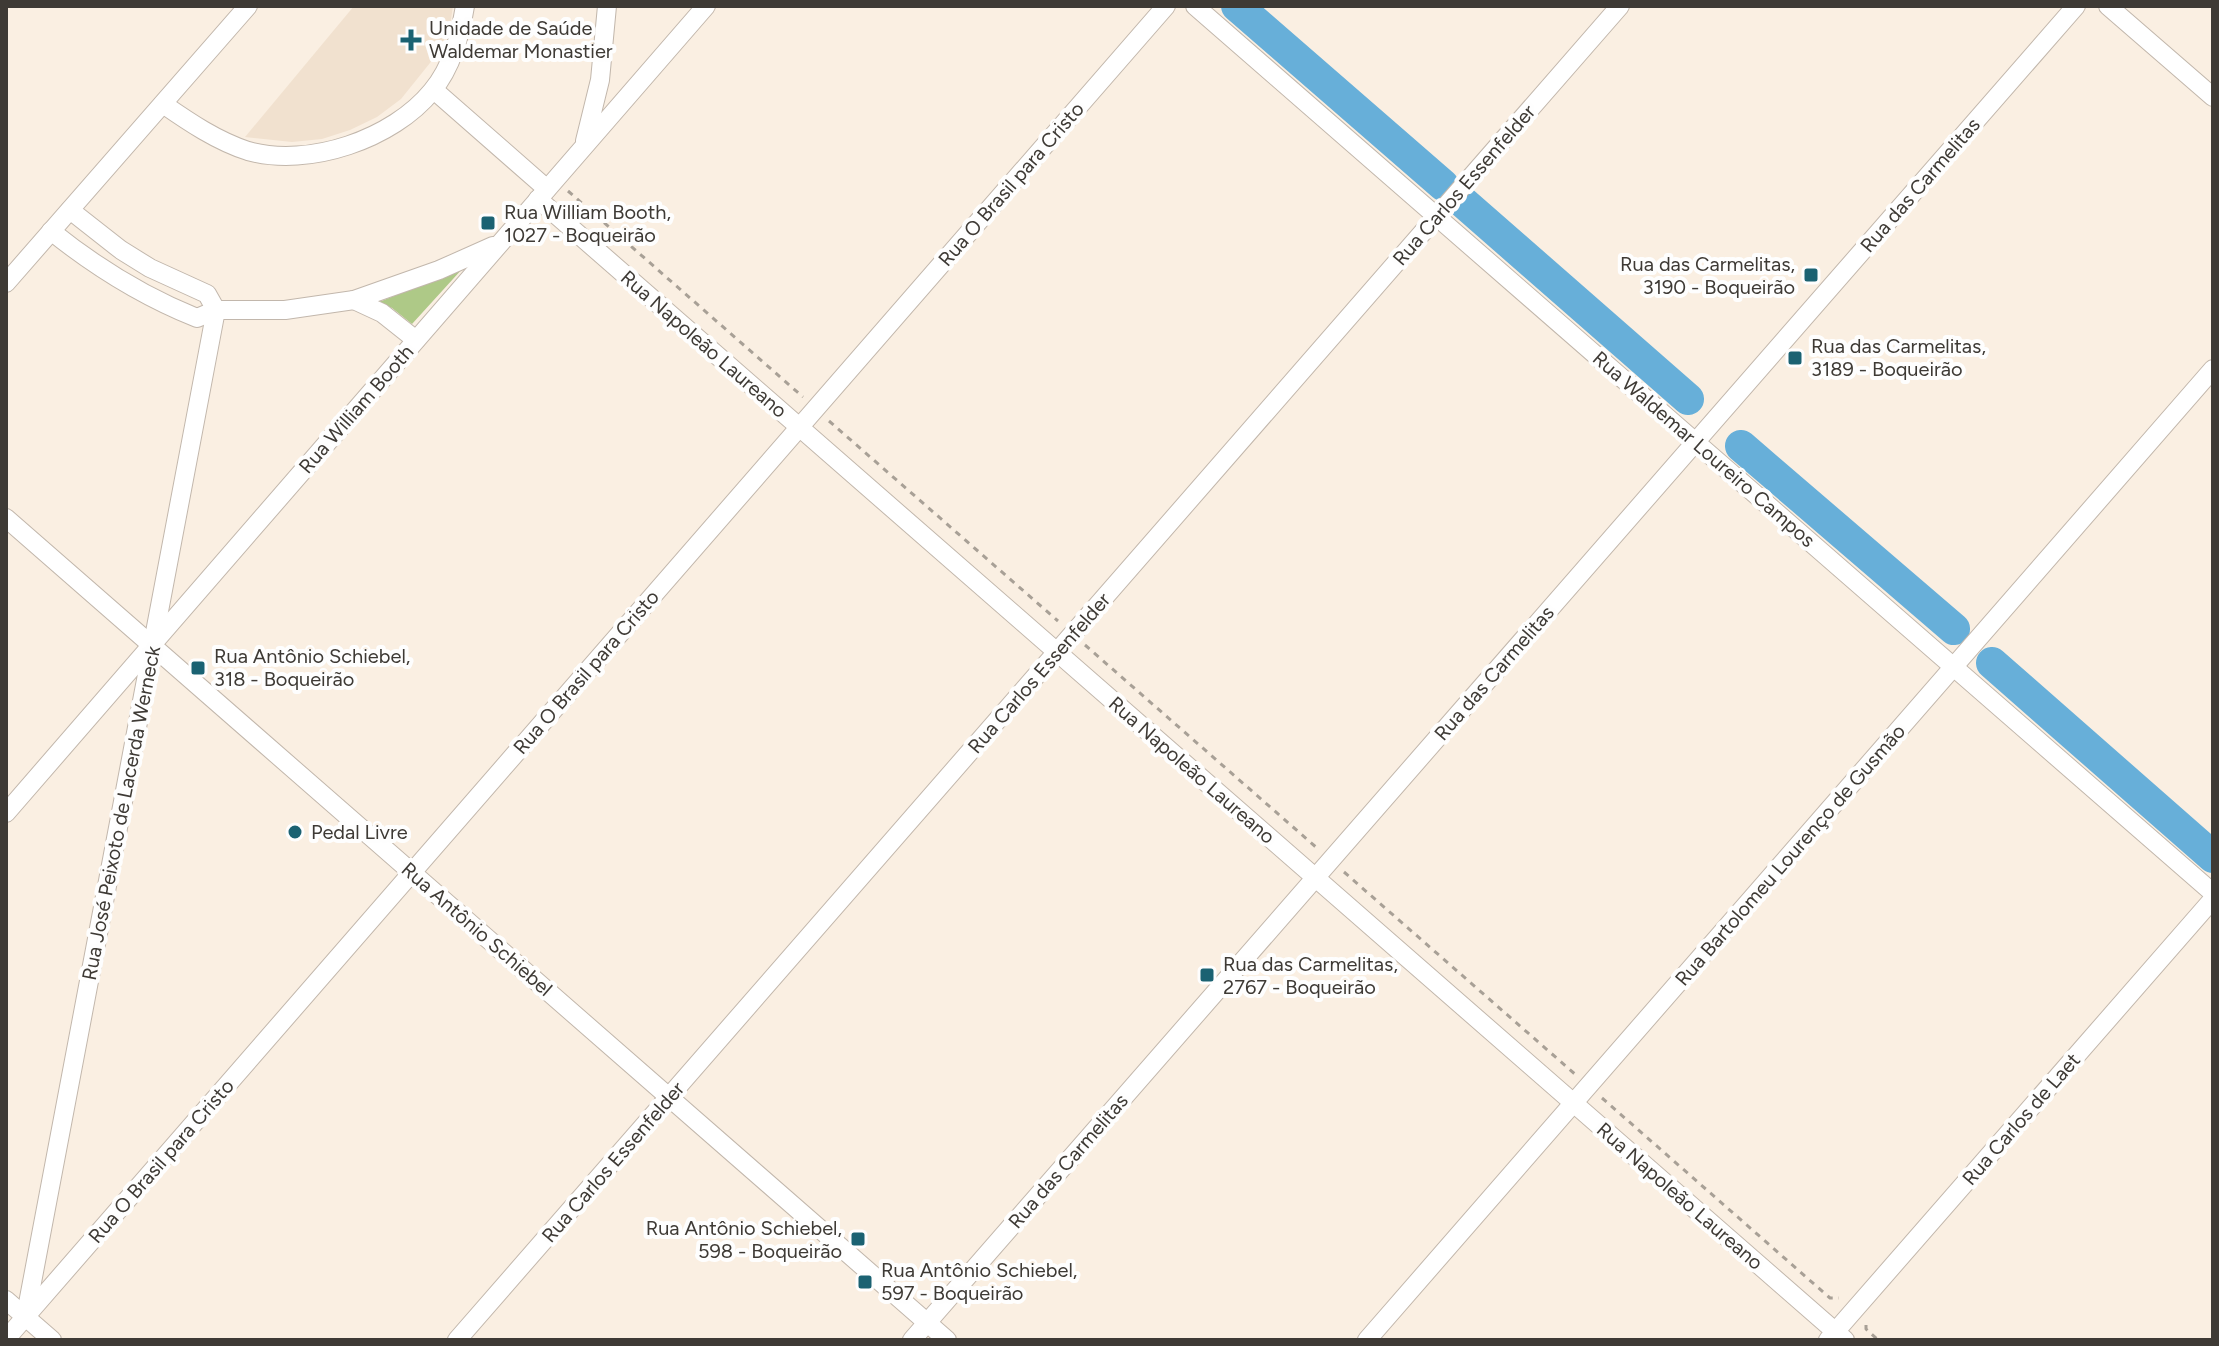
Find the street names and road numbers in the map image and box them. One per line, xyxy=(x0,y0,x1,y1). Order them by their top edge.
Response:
street label: Rua O Brasil para Cristo xyxy=(933,97,1089,271)
street label: Rua Carlos Essenfelder xyxy=(1388,100,1540,270)
street label: Rua das Carmelitas xyxy=(1855,113,1985,257)
street label: Rua Napoleão Laureano xyxy=(616,265,792,423)
street label: Rua William Booth xyxy=(294,340,418,478)
street label: Rua Waldemar Loureiro Campos xyxy=(1588,346,1820,552)
street label: Rua O Brasil para Cristo xyxy=(508,585,664,759)
street label: Rua Carlos Essenfelder xyxy=(963,588,1115,758)
street label: Rua das Carmelitas xyxy=(1429,601,1559,745)
street label: Rua José Peixoto de Lacerda Werneck xyxy=(77,643,165,982)
street label: Rua Napoleão Laureano xyxy=(1104,691,1280,849)
street label: Rua Bartolomeu Lourenço de Gusmão xyxy=(1670,719,1910,991)
street label: Rua Antônio Schiebel xyxy=(397,857,557,1001)
street label: Rua Carlos de Laet xyxy=(1957,1048,2085,1190)
street label: Rua O Brasil para Cristo xyxy=(83,1074,239,1248)
street label: Rua Carlos Essenfelder xyxy=(537,1077,689,1247)
street label: Rua das Carmelitas xyxy=(1003,1089,1133,1233)
street label: Rua Napoleão Laureano xyxy=(1592,1117,1768,1275)

